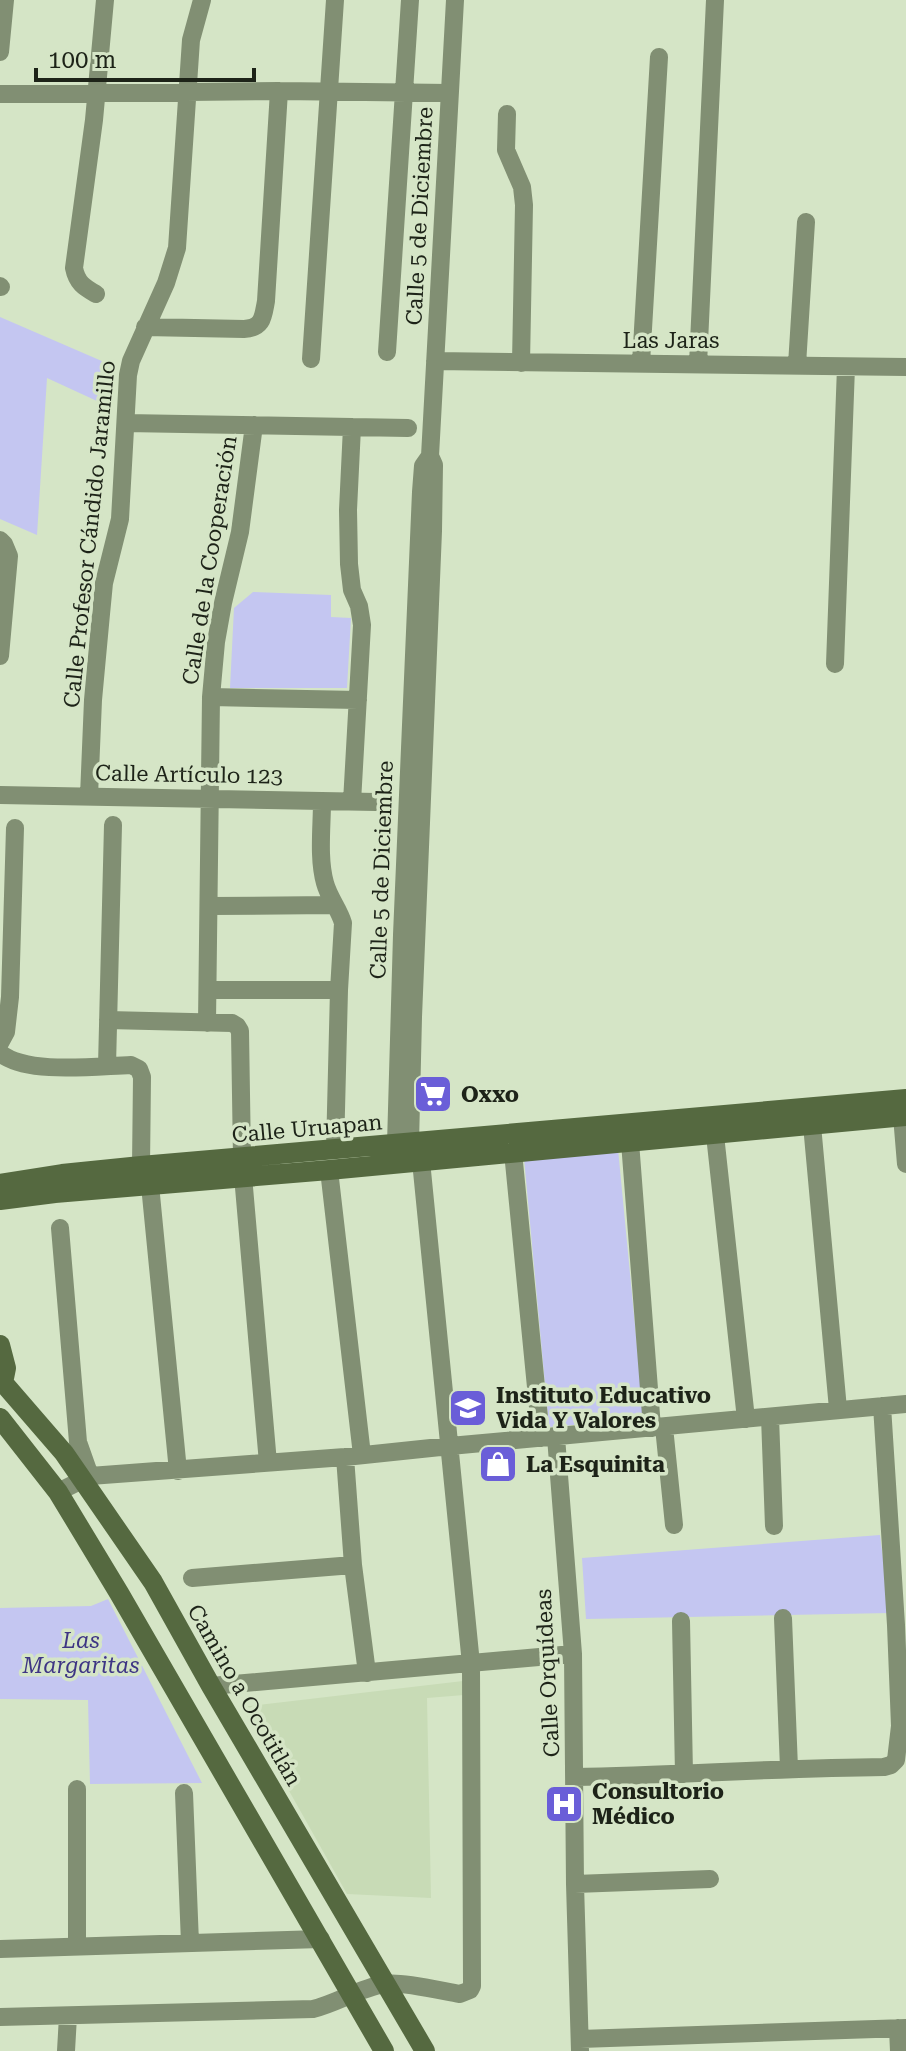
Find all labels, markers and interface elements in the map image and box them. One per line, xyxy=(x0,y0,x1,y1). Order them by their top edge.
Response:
scale bar xyxy=(36,32,254,82)
text: 100 m xyxy=(48,46,116,74)
street label: Calle 5 de Diciembre xyxy=(401,106,438,326)
street label: Las Jaras xyxy=(623,328,719,353)
street label: Calle Profesor Cándido Jaramillo xyxy=(59,359,120,709)
street label: Calle de la Cooperación xyxy=(177,434,242,686)
street label: Calle Artículo 123 xyxy=(95,760,283,789)
street label: Calle 5 de Diciembre xyxy=(365,760,398,980)
supermarket icon: Oxxo xyxy=(412,1073,454,1115)
place label: Oxxo xyxy=(461,1082,519,1107)
street label: Calle Uruapan xyxy=(231,1109,383,1148)
place label: Instituto Educativo Vida Y Valores xyxy=(496,1383,711,1433)
school or university icon: Instituto Educativo Vida Y Valores xyxy=(447,1387,489,1429)
shop icon: La Esquinita xyxy=(477,1443,519,1485)
place label: La Esquinita xyxy=(526,1452,665,1477)
street label: Calle Orquídeas xyxy=(531,1588,564,1758)
street label: Camino a Ocotitlán xyxy=(182,1600,307,1790)
park label: Las Margaritas xyxy=(22,1628,139,1678)
place label: Consultorio Médico xyxy=(592,1779,724,1829)
hospital icon: Consultorio Médico xyxy=(543,1783,585,1825)

